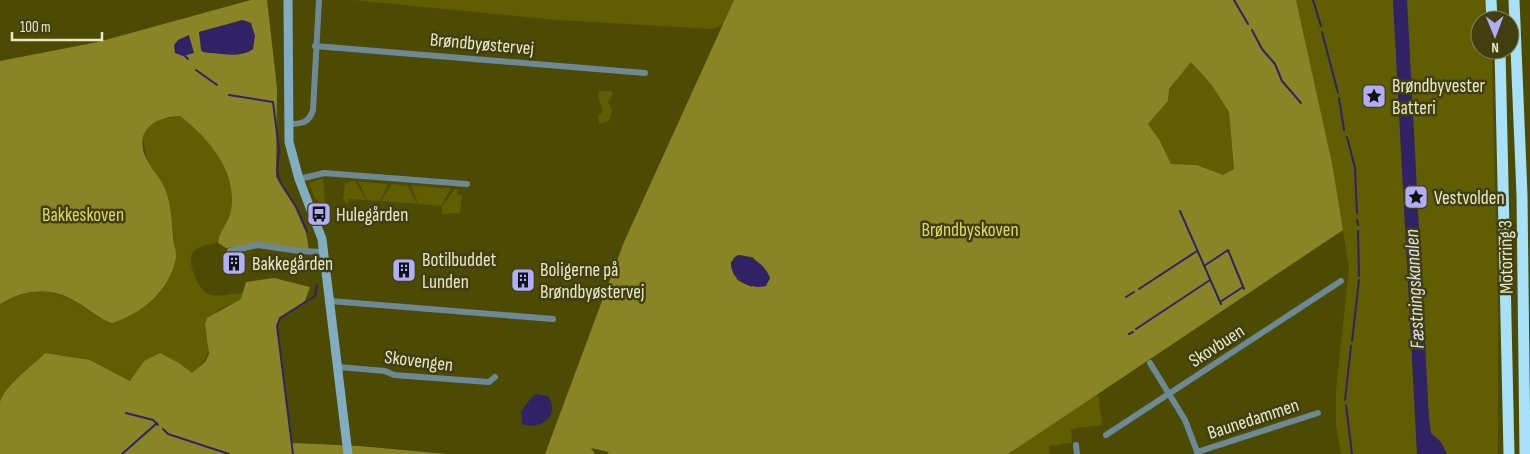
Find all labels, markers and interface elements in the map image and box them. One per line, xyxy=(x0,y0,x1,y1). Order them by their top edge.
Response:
scale bar xyxy=(12,10,102,42)
north arrow xyxy=(1470,10,1520,60)
text: 100 m xyxy=(20,18,51,37)
street label: Brøndbyøstervej xyxy=(429,28,535,60)
text: N xyxy=(1491,39,1499,56)
place label: Brøndbyvester Batteri xyxy=(1392,75,1486,120)
place icon: Brøndbyvester Batteri xyxy=(1361,83,1387,109)
place icon: Vestvolden xyxy=(1403,184,1429,210)
place label: Vestvolden xyxy=(1434,187,1505,210)
bus stop icon: Hulegården xyxy=(306,201,332,227)
park label: Bakkeskoven xyxy=(42,204,124,227)
place label: Hulegården xyxy=(336,204,408,227)
park label: Brøndbyskoven xyxy=(921,219,1019,242)
street label: Motorring 3 xyxy=(1494,220,1519,294)
water label: Fæstningskanalen xyxy=(1400,229,1430,349)
place label: Botilbuddet Lunden xyxy=(422,249,496,294)
building icon: Bakkegården xyxy=(221,250,247,276)
place label: Bakkegården xyxy=(252,253,333,276)
building icon: Botilbuddet Lunden xyxy=(391,257,417,283)
place label: Boligerne på Brøndbyøstervej xyxy=(540,259,644,304)
building icon: Boligerne på Brøndbyøstervej xyxy=(510,267,536,293)
street label: Skovbuen xyxy=(1185,320,1249,373)
street label: Skovengen xyxy=(383,346,455,377)
street label: Baunedammen xyxy=(1205,394,1302,445)

